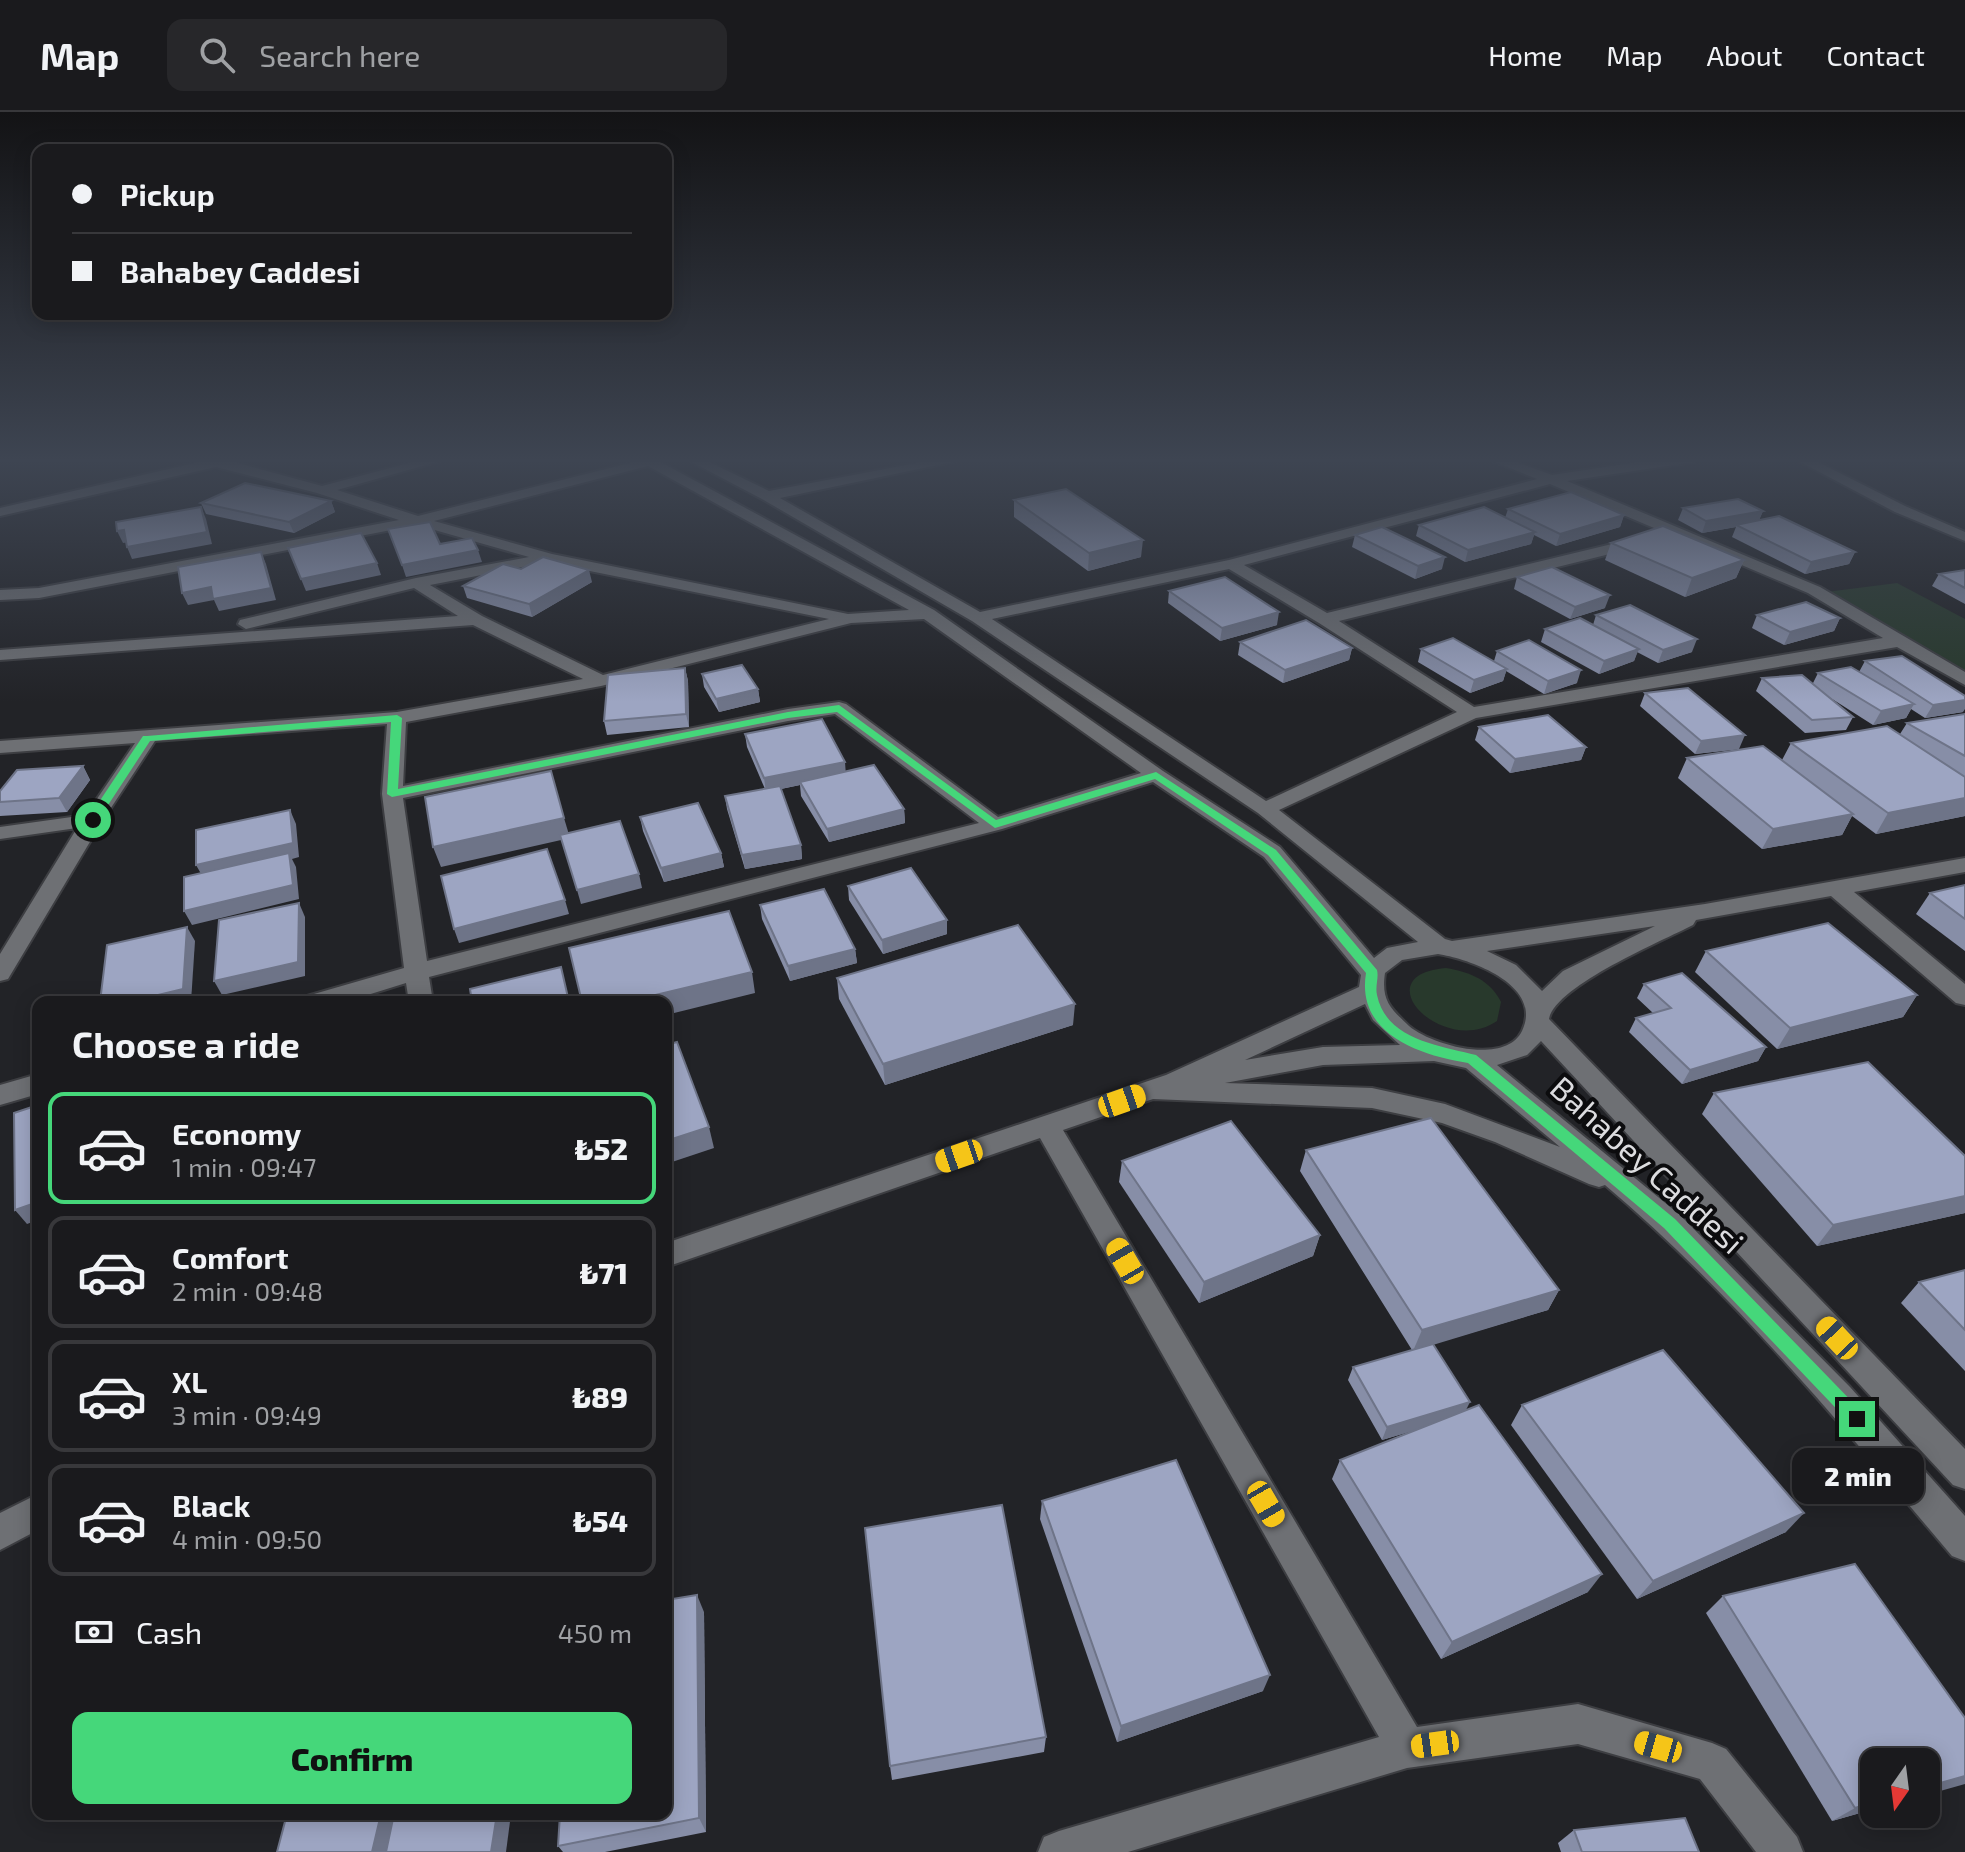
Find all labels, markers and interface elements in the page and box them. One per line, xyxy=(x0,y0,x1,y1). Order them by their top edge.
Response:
search box xyxy=(167,19,727,91)
text: Map xyxy=(40,32,119,78)
icon: search xyxy=(195,33,239,77)
text: Search here xyxy=(259,37,420,73)
text: Home xyxy=(1488,38,1562,72)
text: Map xyxy=(1606,38,1663,72)
text: About xyxy=(1707,38,1782,72)
text: Contact xyxy=(1826,38,1925,72)
text: Pickup xyxy=(120,176,215,212)
text: Bahabey Caddesi xyxy=(120,253,361,289)
route start xyxy=(75,802,111,838)
text: Choose a ride xyxy=(72,1022,300,1065)
street label: Bahabey Caddesi xyxy=(1544,1068,1752,1260)
car xyxy=(1095,1082,1149,1120)
icon: car xyxy=(76,1112,148,1184)
text: Economy xyxy=(172,1115,301,1151)
text: ₺52 xyxy=(575,1130,628,1166)
car xyxy=(932,1137,986,1175)
text: 1 min · 09:47 xyxy=(172,1151,316,1182)
car xyxy=(1103,1234,1147,1288)
icon: car xyxy=(76,1236,148,1308)
text: Comfort xyxy=(172,1239,289,1275)
text: ₺71 xyxy=(580,1254,628,1290)
text: 2 min · 09:48 xyxy=(172,1275,323,1306)
car xyxy=(1812,1312,1862,1364)
icon: car xyxy=(76,1360,148,1432)
text: XL xyxy=(172,1363,207,1399)
text: ₺89 xyxy=(572,1378,628,1414)
text: 3 min · 09:49 xyxy=(172,1399,322,1430)
route end xyxy=(1839,1401,1875,1437)
callout: 2 min xyxy=(1791,1447,1923,1503)
text: 2 min xyxy=(1824,1460,1892,1491)
car xyxy=(1244,1477,1288,1531)
icon: car xyxy=(76,1484,148,1556)
text: Black xyxy=(172,1487,250,1523)
text: ₺54 xyxy=(573,1502,628,1538)
text: 4 min · 09:50 xyxy=(172,1523,322,1554)
icon: cash xyxy=(72,1610,116,1654)
text: Cash xyxy=(136,1614,202,1650)
text: 450 m xyxy=(558,1617,632,1648)
button: Confirm xyxy=(72,1712,632,1804)
car xyxy=(1410,1729,1460,1759)
car xyxy=(1632,1729,1684,1765)
north arrow xyxy=(1860,1748,1940,1828)
map controls xyxy=(1860,1748,1940,1828)

